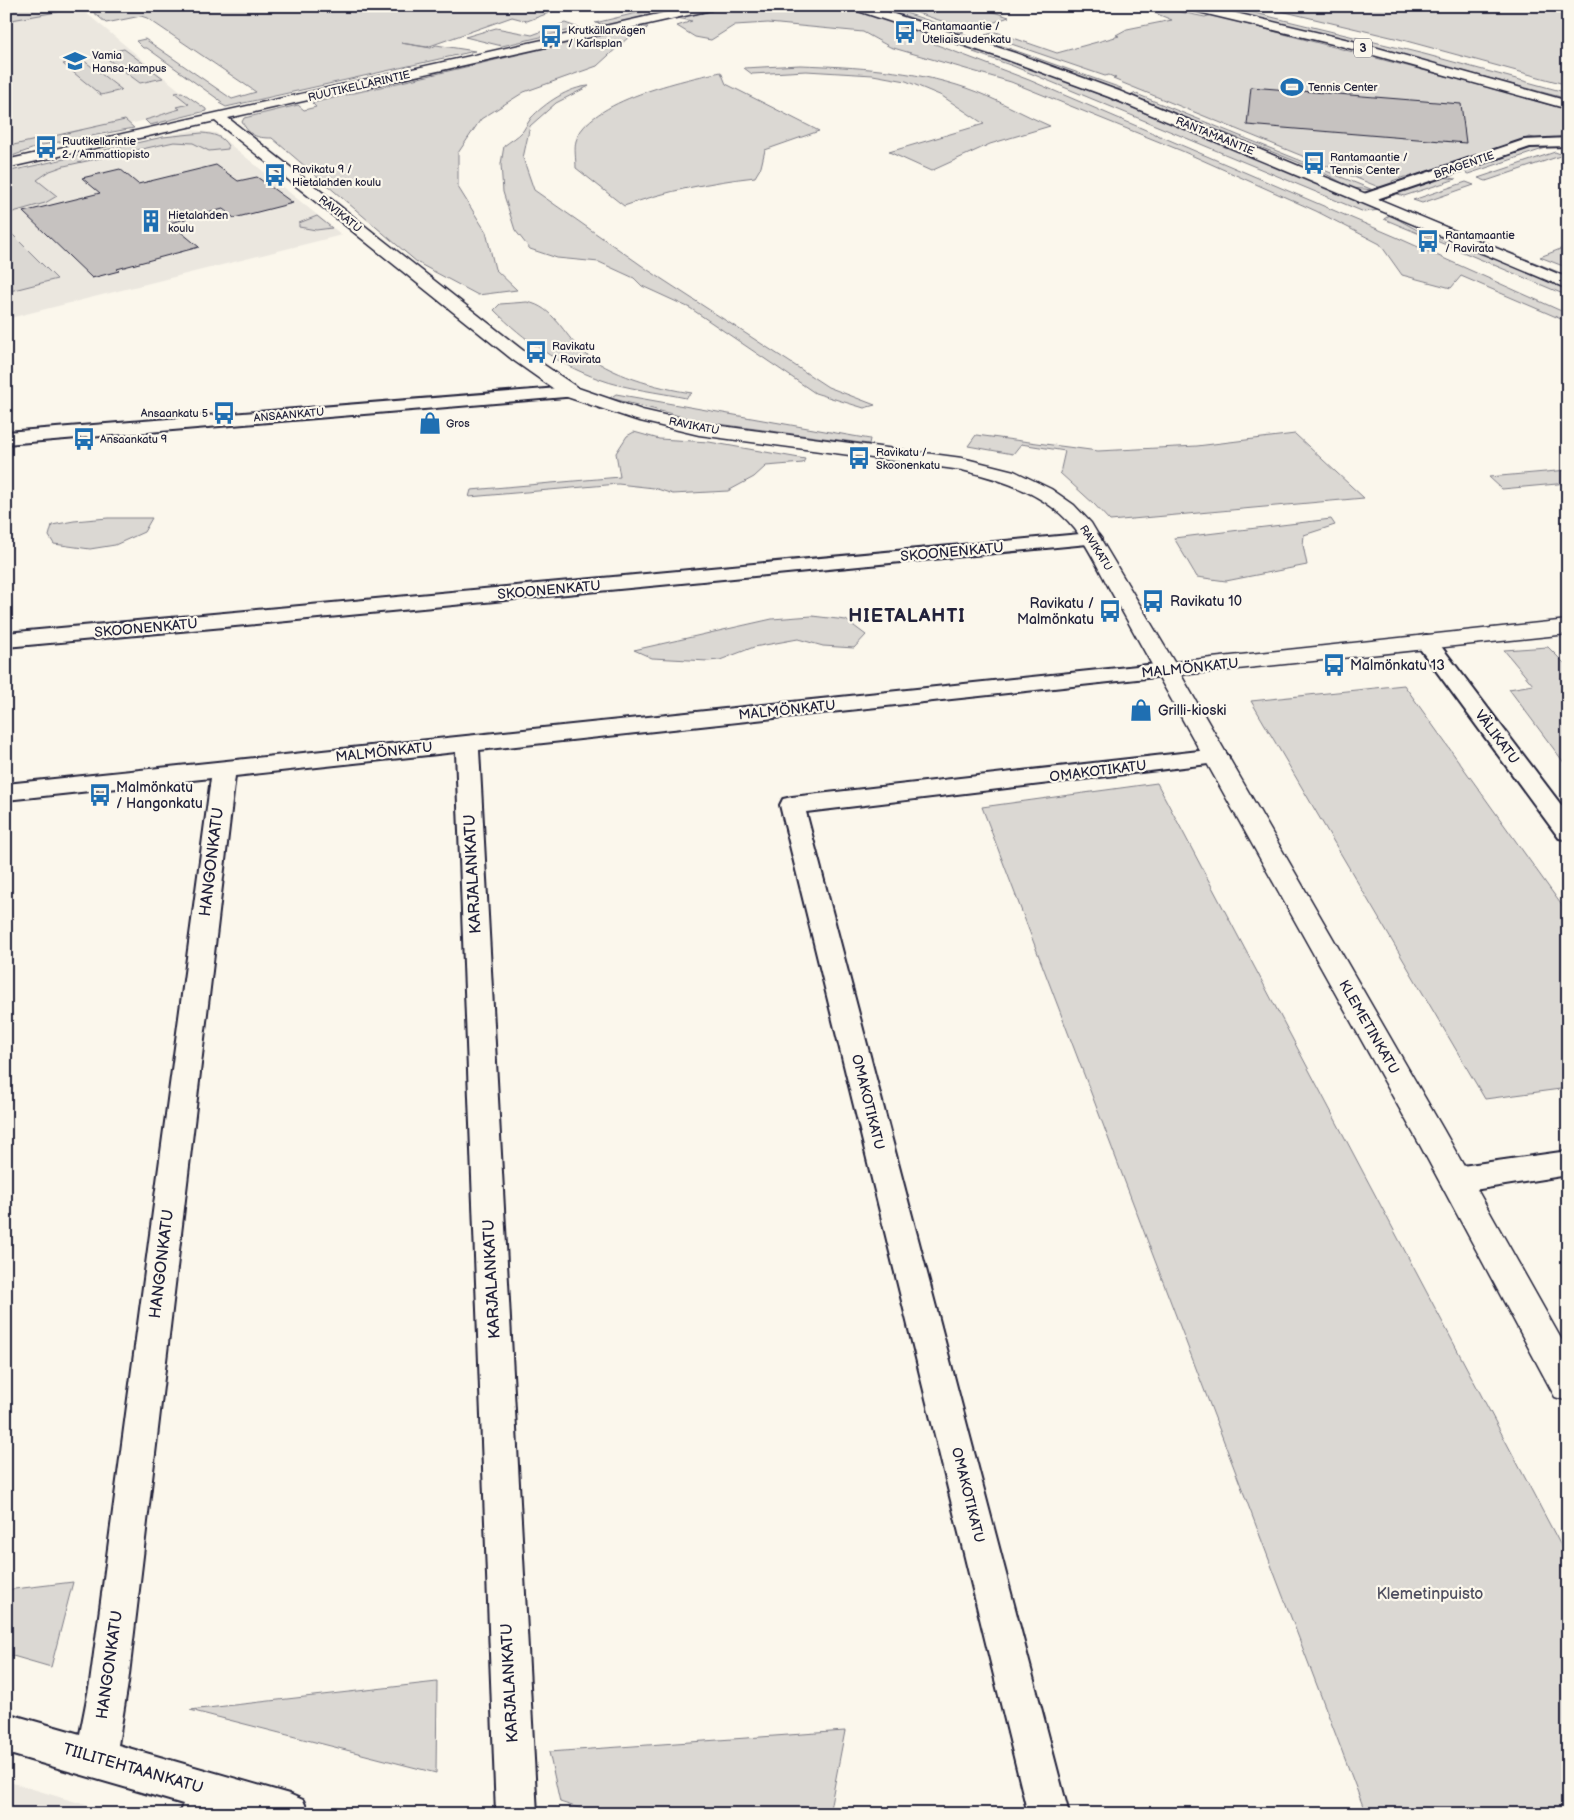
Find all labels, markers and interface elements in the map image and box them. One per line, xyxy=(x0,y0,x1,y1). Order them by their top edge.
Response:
bus stop icon: Rantamaantie / Uteliaisuudenkatu xyxy=(892,19,918,45)
place label: Rantamaantie / Uteliaisuudenkatu xyxy=(922,20,1011,46)
bus stop icon: Krutkällarvägen / Karlsplan xyxy=(538,23,564,49)
place label: Krutkällarvägen / Karlsplan xyxy=(568,24,646,50)
road number: 3 xyxy=(1354,38,1372,58)
school or university icon: Vamia Hansa-kampus xyxy=(62,48,88,74)
place label: Vamia Hansa-kampus xyxy=(92,49,167,75)
street label: RUUTIKELLARINTIE xyxy=(307,68,411,104)
sports icon: Tennis Center xyxy=(1279,74,1305,100)
place label: Tennis Center xyxy=(1308,81,1378,94)
street label: RANTAMAANTIE xyxy=(1174,114,1256,158)
bus stop icon: Ruutikellarintie 2 / Ammattiopisto xyxy=(33,134,59,160)
place label: Ruutikellarintie 2 / Ammattiopisto xyxy=(62,135,150,161)
street label: BRAGENTIE xyxy=(1432,149,1496,181)
bus stop icon: Rantamaantie / Tennis Center xyxy=(1301,150,1327,176)
place label: Rantamaantie / Tennis Center xyxy=(1330,151,1408,177)
bus stop icon: Ravikatu 9 / Hietalahden koulu xyxy=(262,162,288,188)
place label: Ravikatu 9 / Hietalahden koulu xyxy=(292,163,381,189)
street label: RAVIKATU xyxy=(316,193,364,235)
building icon: Hietalahden koulu xyxy=(138,208,164,234)
place label: Hietalahden koulu xyxy=(168,209,228,235)
bus stop icon: Rantamaantie / Ravirata xyxy=(1415,228,1441,254)
place label: Rantamaantie / Ravirata xyxy=(1445,229,1515,255)
bus stop icon: Ravikatu / Ravirata xyxy=(523,339,549,365)
place label: Ravikatu / Ravirata xyxy=(552,340,601,366)
bus stop icon: Ansaankatu 5 xyxy=(211,400,237,426)
street label: ANSAANKATU xyxy=(253,405,325,425)
place label: Ansaankatu 5 xyxy=(141,407,208,420)
shop icon: Gros xyxy=(417,410,443,436)
street label: RAVIKATU xyxy=(668,415,720,437)
place label: Gros xyxy=(446,417,470,430)
bus stop icon: Ansaankatu 9 xyxy=(71,426,97,452)
place label: Ansaankatu 9 xyxy=(100,433,167,446)
bus stop icon: Ravikatu / Skoonenkatu xyxy=(846,445,872,471)
place label: Ravikatu / Skoonenkatu xyxy=(876,446,940,472)
street label: RAVIKATU xyxy=(1077,523,1115,573)
street label: SKOONENKATU xyxy=(900,539,1004,565)
street label: SKOONENKATU xyxy=(497,577,601,603)
bus stop icon: Ravikatu 10 xyxy=(1140,588,1166,614)
place label: Ravikatu 10 xyxy=(1170,593,1242,610)
place label: Ravikatu / Malmönkatu xyxy=(1017,595,1094,628)
bus stop icon: Ravikatu / Malmönkatu xyxy=(1097,598,1123,624)
district label: HIETALAHTI xyxy=(848,605,966,628)
street label: SKOONENKATU xyxy=(94,615,198,641)
bus stop icon: Malmönkatu 13 xyxy=(1321,652,1347,678)
street label: MALMÖNKATU xyxy=(1141,653,1239,682)
place label: Malmönkatu 13 xyxy=(1350,657,1445,674)
street label: MALMÖNKATU xyxy=(738,695,836,724)
shop icon: Grilli-kioski xyxy=(1128,697,1154,723)
place label: Grilli-kioski xyxy=(1158,702,1227,719)
street label: VÄLIKATU xyxy=(1471,707,1523,767)
street label: MALMÖNKATU xyxy=(335,737,433,766)
street label: OMAKOTIKATU xyxy=(1048,757,1148,785)
place label: Malmönkatu / Hangonkatu xyxy=(116,779,203,812)
bus stop icon: Malmönkatu / Hangonkatu xyxy=(87,782,113,808)
street label: HANGONKATU xyxy=(196,806,228,918)
street label: KARJALANKATU xyxy=(460,814,486,934)
street label: KLEMETINKATU xyxy=(1335,977,1403,1077)
street label: OMAKOTIKATU xyxy=(848,1053,888,1151)
street label: HANGONKATU xyxy=(146,1208,178,1320)
street label: KARJALANKATU xyxy=(479,1219,505,1339)
street label: OMAKOTIKATU xyxy=(948,1446,988,1544)
park label: Klemetinpuisto xyxy=(1377,1585,1483,1604)
street label: HANGONKATU xyxy=(93,1609,127,1721)
street label: KARJALANKATU xyxy=(497,1623,523,1743)
street label: TIILITEHTAANKATU xyxy=(61,1740,205,1798)

